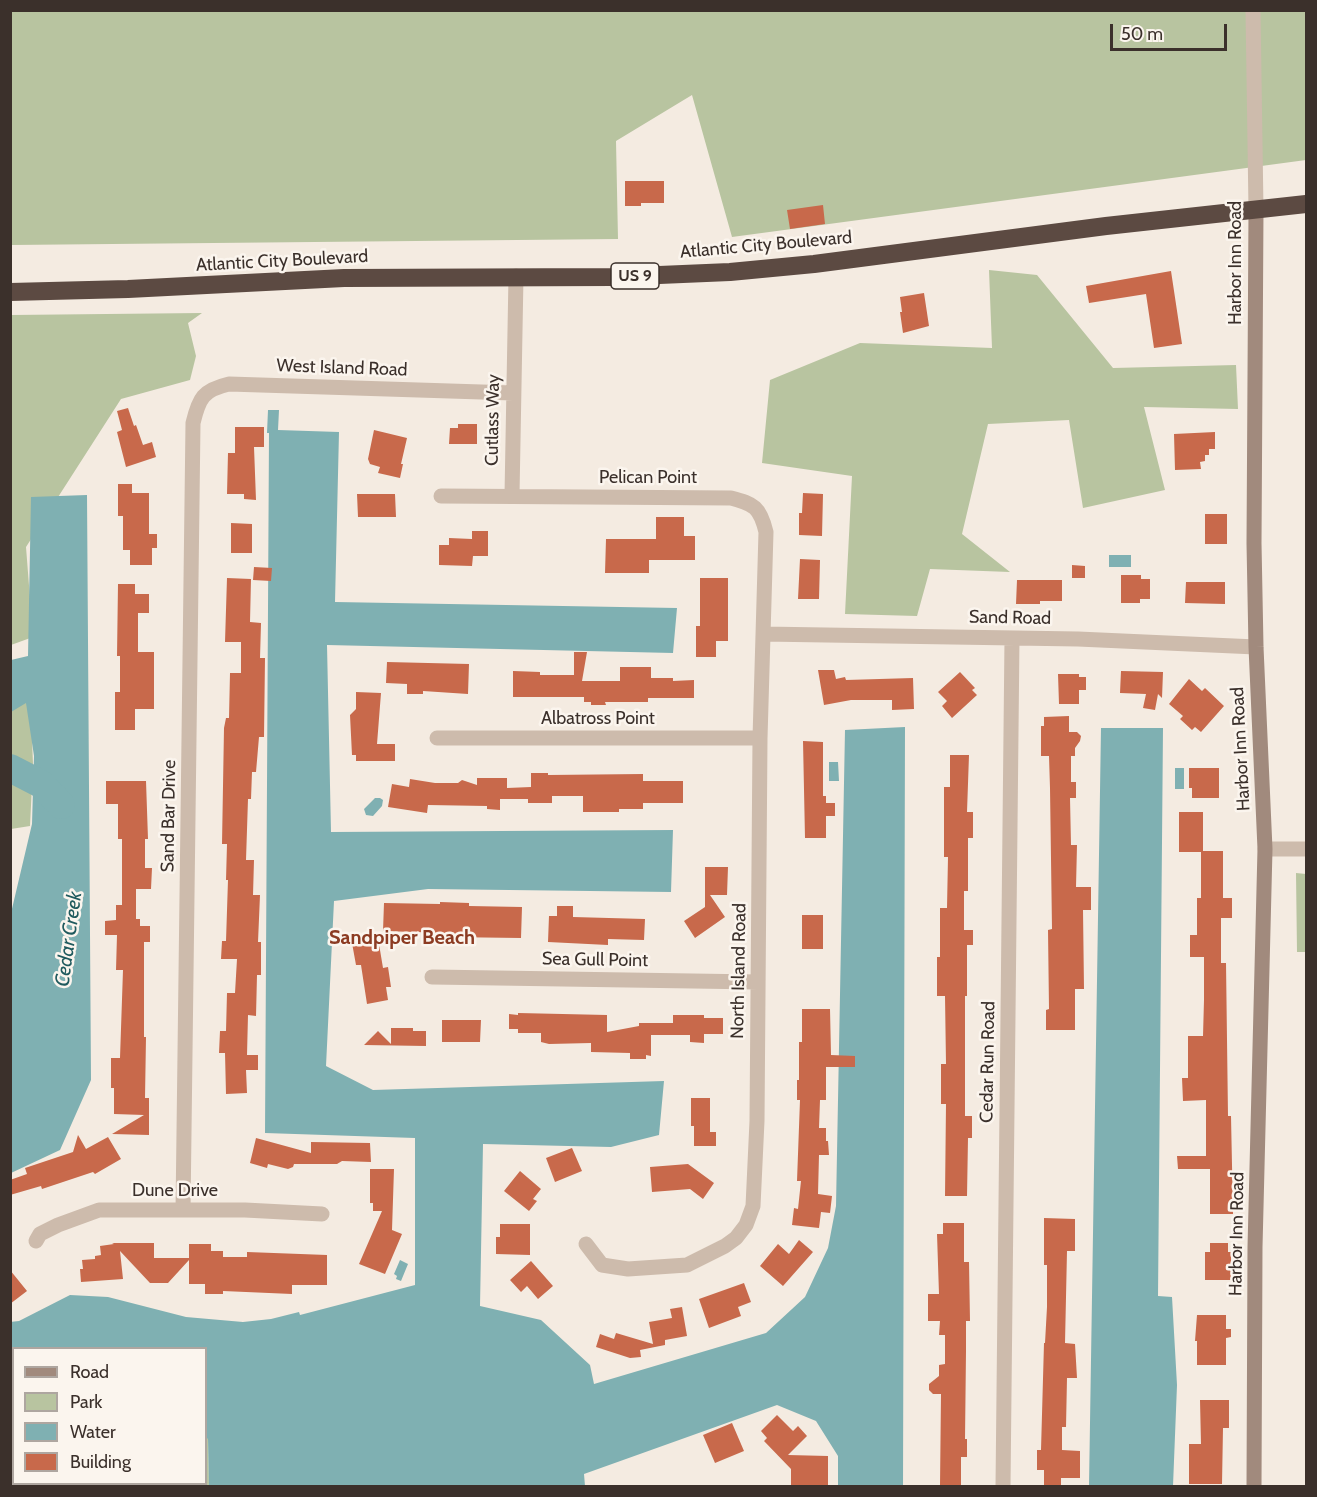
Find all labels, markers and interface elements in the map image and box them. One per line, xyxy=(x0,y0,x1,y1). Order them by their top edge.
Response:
scale bar xyxy=(1113,12,1230,50)
text: 50 m xyxy=(1121,23,1163,45)
street label: Harbor Inn Road xyxy=(1225,201,1247,325)
street label: Atlantic City Boulevard xyxy=(679,227,853,263)
street label: Atlantic City Boulevard xyxy=(195,246,369,276)
road number: US 9 xyxy=(611,263,659,289)
street label: West Island Road xyxy=(276,355,408,381)
street label: Cutlass Way xyxy=(481,374,505,466)
street label: Pelican Point xyxy=(599,467,697,489)
street label: Sand Road xyxy=(969,606,1051,630)
street label: Harbor Inn Road xyxy=(1227,686,1255,812)
street label: Albatross Point xyxy=(541,708,655,730)
street label: Sand Bar Drive xyxy=(157,759,181,873)
water label: Cedar Creek xyxy=(50,890,88,988)
street label: North Island Road xyxy=(727,903,751,1039)
district label: Sandpiper Beach xyxy=(329,926,475,950)
street label: Sea Gull Point xyxy=(542,948,648,972)
street label: Cedar Run Road xyxy=(976,1001,1000,1123)
street label: Harbor Inn Road xyxy=(1225,1172,1249,1296)
street label: Dune Drive xyxy=(132,1180,218,1202)
legend xyxy=(12,1347,207,1485)
text: Road xyxy=(70,1361,109,1383)
text: Park xyxy=(70,1391,102,1413)
text: Water xyxy=(70,1421,116,1443)
text: Building xyxy=(70,1451,131,1473)

